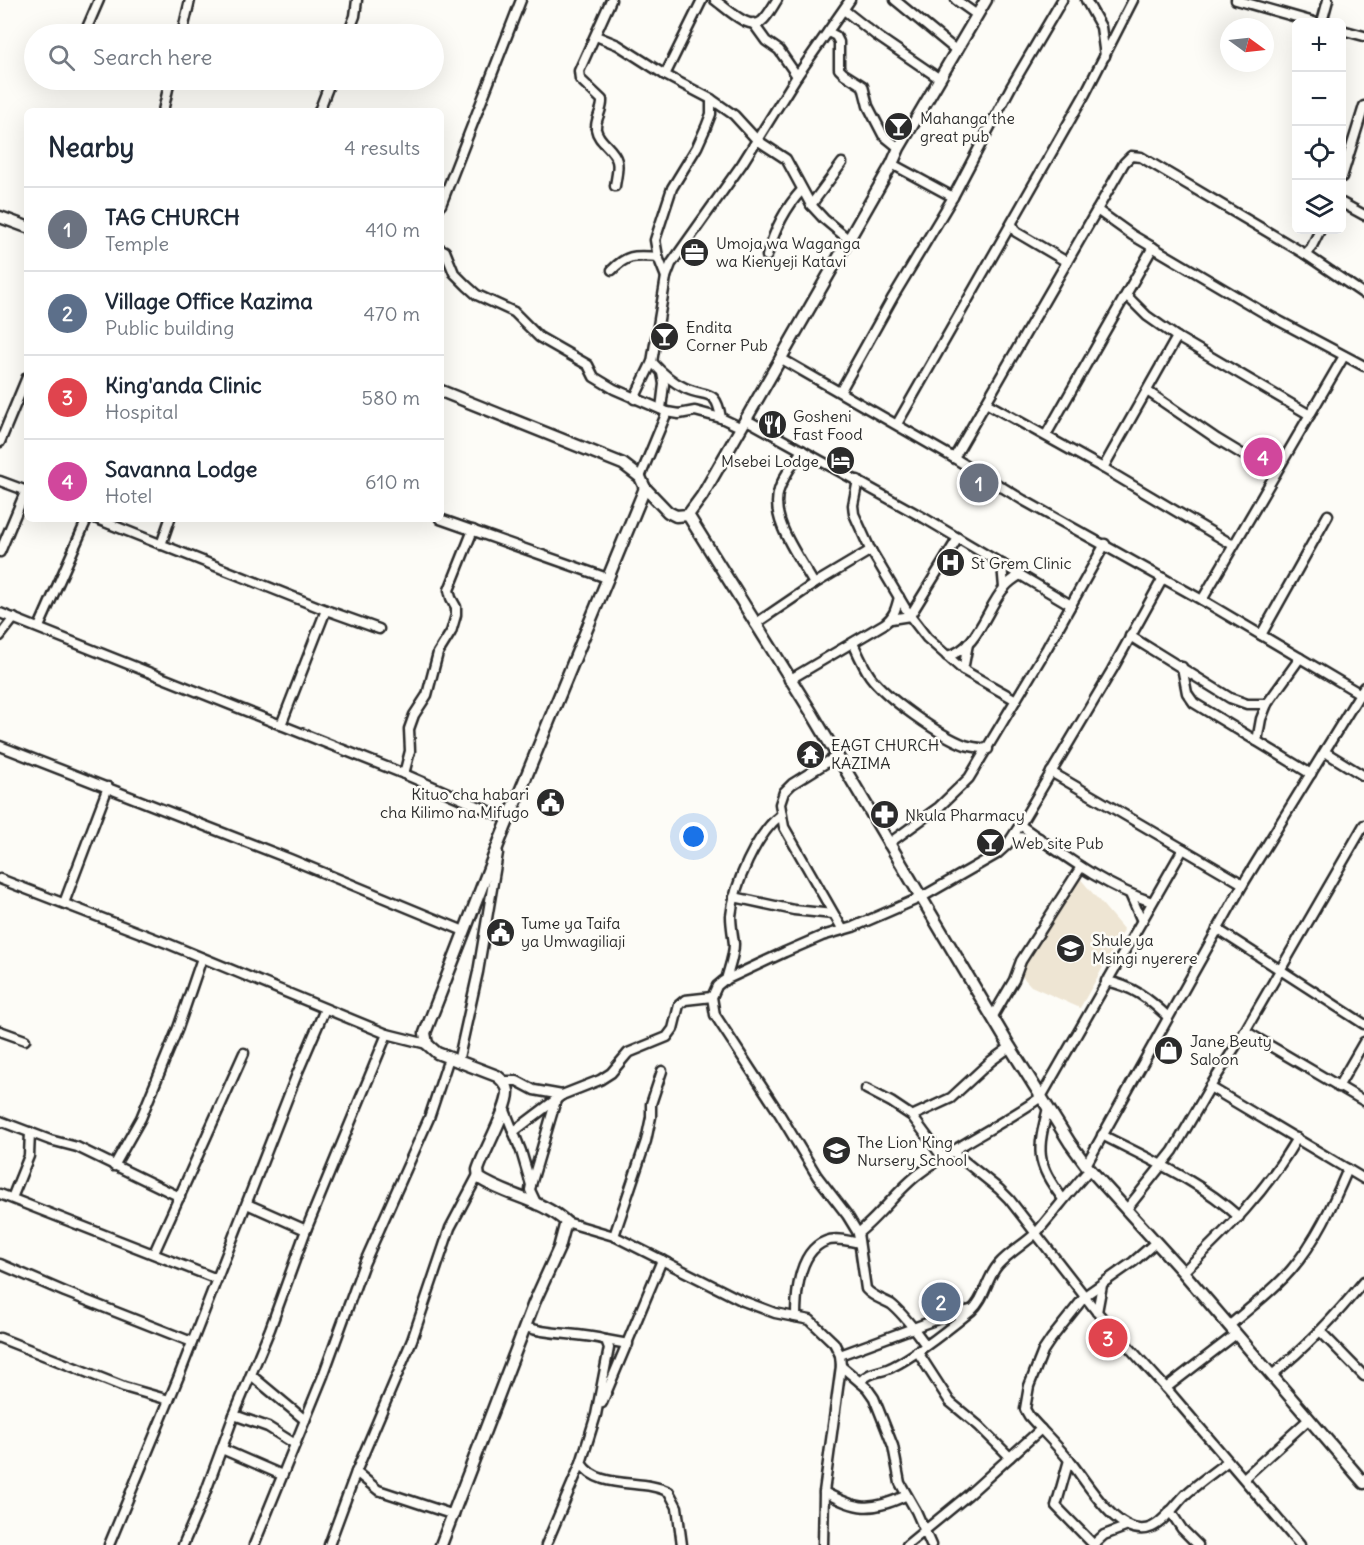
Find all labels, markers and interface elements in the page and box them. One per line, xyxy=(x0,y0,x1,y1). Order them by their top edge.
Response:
north arrow xyxy=(1220,18,1274,72)
map controls xyxy=(1292,18,1346,234)
button: + xyxy=(1292,18,1346,72)
search box xyxy=(24,24,444,90)
icon: search xyxy=(45,41,78,74)
text: Search here xyxy=(93,43,212,71)
button: − xyxy=(1292,72,1346,126)
place label: Mahanga the great pub xyxy=(920,108,1015,146)
bar icon: Mahanga the great pub xyxy=(883,111,915,143)
button: locate xyxy=(1292,126,1346,180)
text: Nearby xyxy=(48,131,134,164)
text: 4 results xyxy=(344,135,420,160)
button: layers xyxy=(1292,180,1346,234)
text: TAG CHURCH xyxy=(105,203,240,231)
text: 1 xyxy=(64,217,71,242)
text: 410 m xyxy=(365,217,420,242)
text: Temple xyxy=(105,231,169,256)
place label: Umoja wa Waganga wa Kienyeji Katavi xyxy=(716,233,860,271)
office icon: Umoja wa Waganga wa Kienyeji Katavi xyxy=(679,236,711,268)
text: Village Office Kazima xyxy=(105,287,313,315)
text: 2 xyxy=(62,301,73,326)
text: 470 m xyxy=(363,301,420,326)
text: Public building xyxy=(105,315,234,340)
place label: Endita Corner Pub xyxy=(686,317,768,355)
bar icon: Endita Corner Pub xyxy=(649,320,681,352)
text: King'anda Clinic xyxy=(105,371,262,399)
text: 3 xyxy=(62,385,73,410)
text: 580 m xyxy=(362,385,420,410)
text: Hospital xyxy=(105,399,178,424)
place label: Gosheni Fast Food xyxy=(793,406,863,444)
restaurant icon: Gosheni Fast Food xyxy=(756,409,788,441)
pin: 4 xyxy=(1244,434,1282,480)
hotel icon: Msebei Lodge xyxy=(824,445,856,477)
place label: Msebei Lodge xyxy=(721,451,819,471)
text: Savanna Lodge xyxy=(105,455,257,483)
pin: 1 xyxy=(960,460,998,506)
text: 4 xyxy=(62,469,73,494)
text: 610 m xyxy=(365,469,420,494)
text: Hotel xyxy=(105,483,152,508)
hospital icon: St Grem Clinic xyxy=(934,547,966,579)
place label: St Grem Clinic xyxy=(971,553,1072,573)
place label: EAGT CHURCH KAZIMA xyxy=(831,735,939,773)
temple icon: EAGT CHURCH KAZIMA xyxy=(794,738,826,770)
place label: Kituo cha habari cha Kilimo na Mifugo xyxy=(380,784,529,822)
public building icon: Kituo cha habari cha Kilimo na Mifugo xyxy=(534,787,566,819)
pharmacy icon: Nkula Pharmacy xyxy=(868,799,900,831)
place label: Nkula Pharmacy xyxy=(905,805,1025,825)
your location xyxy=(679,822,708,851)
bar icon: Web site Pub xyxy=(975,827,1007,859)
place label: Web site Pub xyxy=(1012,833,1104,853)
place label: Tume ya Taifa ya Umwagiliaji xyxy=(521,913,625,951)
public building icon: Tume ya Taifa ya Umwagiliaji xyxy=(484,916,516,948)
place label: Shule ya Msingi nyerere xyxy=(1092,930,1198,968)
school or university icon: Shule ya Msingi nyerere xyxy=(1055,933,1087,965)
place label: Jane Beuty Saloon xyxy=(1190,1031,1272,1069)
shop icon: Jane Beuty Saloon xyxy=(1153,1034,1185,1066)
place label: The Lion King Nursery School xyxy=(857,1132,967,1170)
school or university icon: The Lion King Nursery School xyxy=(820,1135,852,1167)
pin: 2 xyxy=(922,1280,960,1324)
pin: 3 xyxy=(1088,1316,1128,1360)

